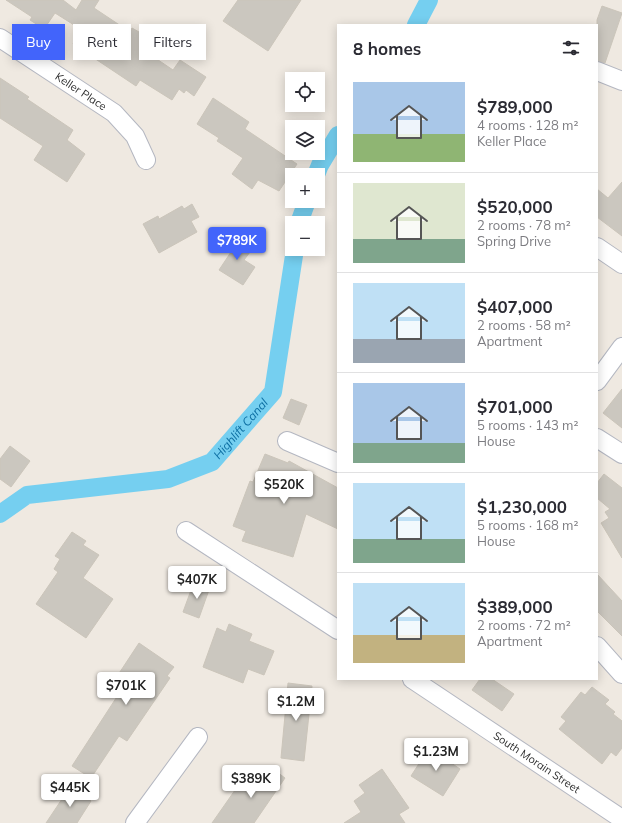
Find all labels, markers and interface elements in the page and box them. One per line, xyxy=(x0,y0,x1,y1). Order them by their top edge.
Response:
chip: Buy xyxy=(12,24,65,60)
chip: Rent xyxy=(73,24,131,60)
chip: Filters xyxy=(139,24,206,60)
icon: filters xyxy=(560,37,582,59)
text: 8 homes xyxy=(353,38,421,59)
street label: Keller Place xyxy=(53,69,109,113)
map controls xyxy=(285,72,325,256)
button: locate xyxy=(285,72,325,112)
text: $789,000 xyxy=(477,96,553,117)
icon: home xyxy=(385,98,433,146)
text: 4 rooms · 128 m² xyxy=(477,117,578,133)
button: layers xyxy=(285,120,325,160)
text: Keller Place xyxy=(477,133,546,149)
button: + xyxy=(285,168,325,208)
text: $520,000 xyxy=(477,196,553,217)
icon: home xyxy=(385,199,433,247)
button: − xyxy=(285,216,325,256)
text: 2 rooms · 78 m² xyxy=(477,217,571,233)
pin: $789K xyxy=(209,227,265,261)
text: $789K xyxy=(217,232,257,248)
text: Spring Drive xyxy=(477,233,551,249)
text: $407,000 xyxy=(477,296,553,317)
icon: home xyxy=(385,299,433,347)
text: 2 rooms · 58 m² xyxy=(477,317,571,333)
text: Apartment xyxy=(477,333,542,349)
water label: Highlift Canal xyxy=(210,395,271,462)
text: $701,000 xyxy=(477,396,553,417)
icon: home xyxy=(385,399,433,447)
text: 5 rooms · 143 m² xyxy=(477,417,578,433)
text: House xyxy=(477,433,515,449)
pin: $520K xyxy=(256,471,312,505)
text: $520K xyxy=(264,476,304,492)
text: $1,230,000 xyxy=(477,496,567,517)
icon: home xyxy=(385,499,433,547)
text: 5 rooms · 168 m² xyxy=(477,517,578,533)
text: House xyxy=(477,533,515,549)
pin: $407K xyxy=(169,566,225,600)
text: $407K xyxy=(177,571,217,587)
text: $389,000 xyxy=(477,596,553,617)
icon: home xyxy=(385,599,433,647)
text: 2 rooms · 72 m² xyxy=(477,617,571,633)
text: Apartment xyxy=(477,633,542,649)
pin: $701K xyxy=(98,672,154,706)
text: $701K xyxy=(106,677,146,693)
pin: $1.2M xyxy=(268,688,324,722)
text: $1.2M xyxy=(277,693,315,709)
street label: South Morain Street xyxy=(491,728,583,796)
pin: $1.23M xyxy=(403,738,469,772)
text: $1.23M xyxy=(413,743,459,759)
pin: $389K xyxy=(223,765,279,799)
text: $389K xyxy=(231,770,271,786)
pin: $445K xyxy=(42,774,98,808)
text: $445K xyxy=(50,779,90,795)

